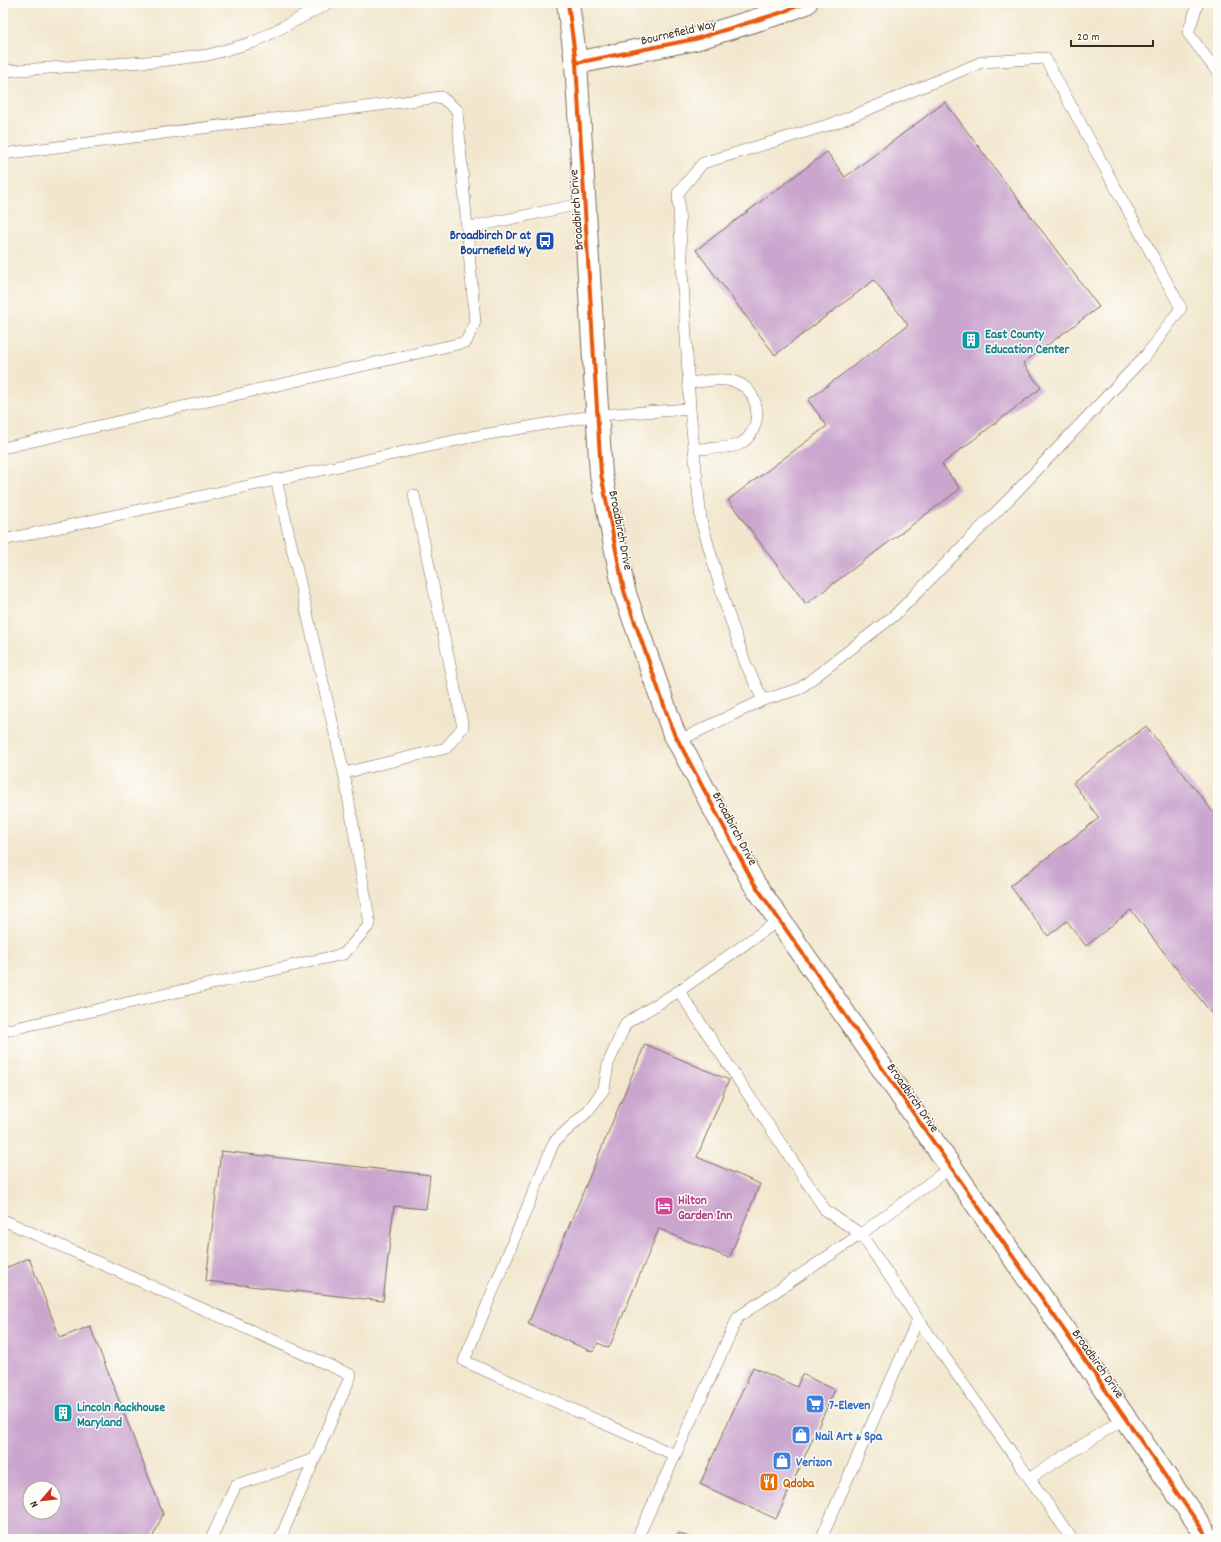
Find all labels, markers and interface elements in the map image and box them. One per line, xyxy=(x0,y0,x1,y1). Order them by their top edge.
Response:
street label: Bournefield Way xyxy=(639,15,719,51)
scale bar xyxy=(1071,22,1153,48)
text: 20 m xyxy=(1077,29,1100,46)
street label: Broadbirch Drive xyxy=(565,168,590,251)
place label: Broadbirch Dr at Bournefield Wy xyxy=(450,227,532,261)
bus stop icon: Broadbirch Dr at Bournefield Wy xyxy=(534,230,556,252)
place label: East County Education Center xyxy=(985,326,1071,360)
building icon: East County Education Center xyxy=(960,329,982,351)
street label: Broadbirch Drive xyxy=(602,489,637,572)
street label: Broadbirch Drive xyxy=(706,789,761,870)
street label: Broadbirch Drive xyxy=(881,1060,943,1137)
place label: Hilton Garden Inn xyxy=(678,1192,732,1226)
hotel icon: Hilton Garden Inn xyxy=(653,1195,675,1217)
street label: Broadbirch Drive xyxy=(1066,1326,1128,1403)
supermarket icon: 7-Eleven xyxy=(804,1393,826,1415)
place label: 7-Eleven xyxy=(829,1397,870,1416)
place label: Lincoln Rackhouse Maryland xyxy=(77,1399,166,1433)
building icon: Lincoln Rackhouse Maryland xyxy=(52,1402,74,1424)
shop icon: Nail Art & Spa xyxy=(790,1424,812,1446)
place label: Nail Art & Spa xyxy=(815,1428,883,1447)
shop icon: Verizon xyxy=(771,1450,793,1472)
place label: Verizon xyxy=(796,1454,832,1473)
restaurant icon: Qdoba xyxy=(758,1471,780,1493)
place label: Qdoba xyxy=(783,1475,815,1494)
north arrow xyxy=(22,1480,62,1520)
text: N xyxy=(26,1497,43,1510)

